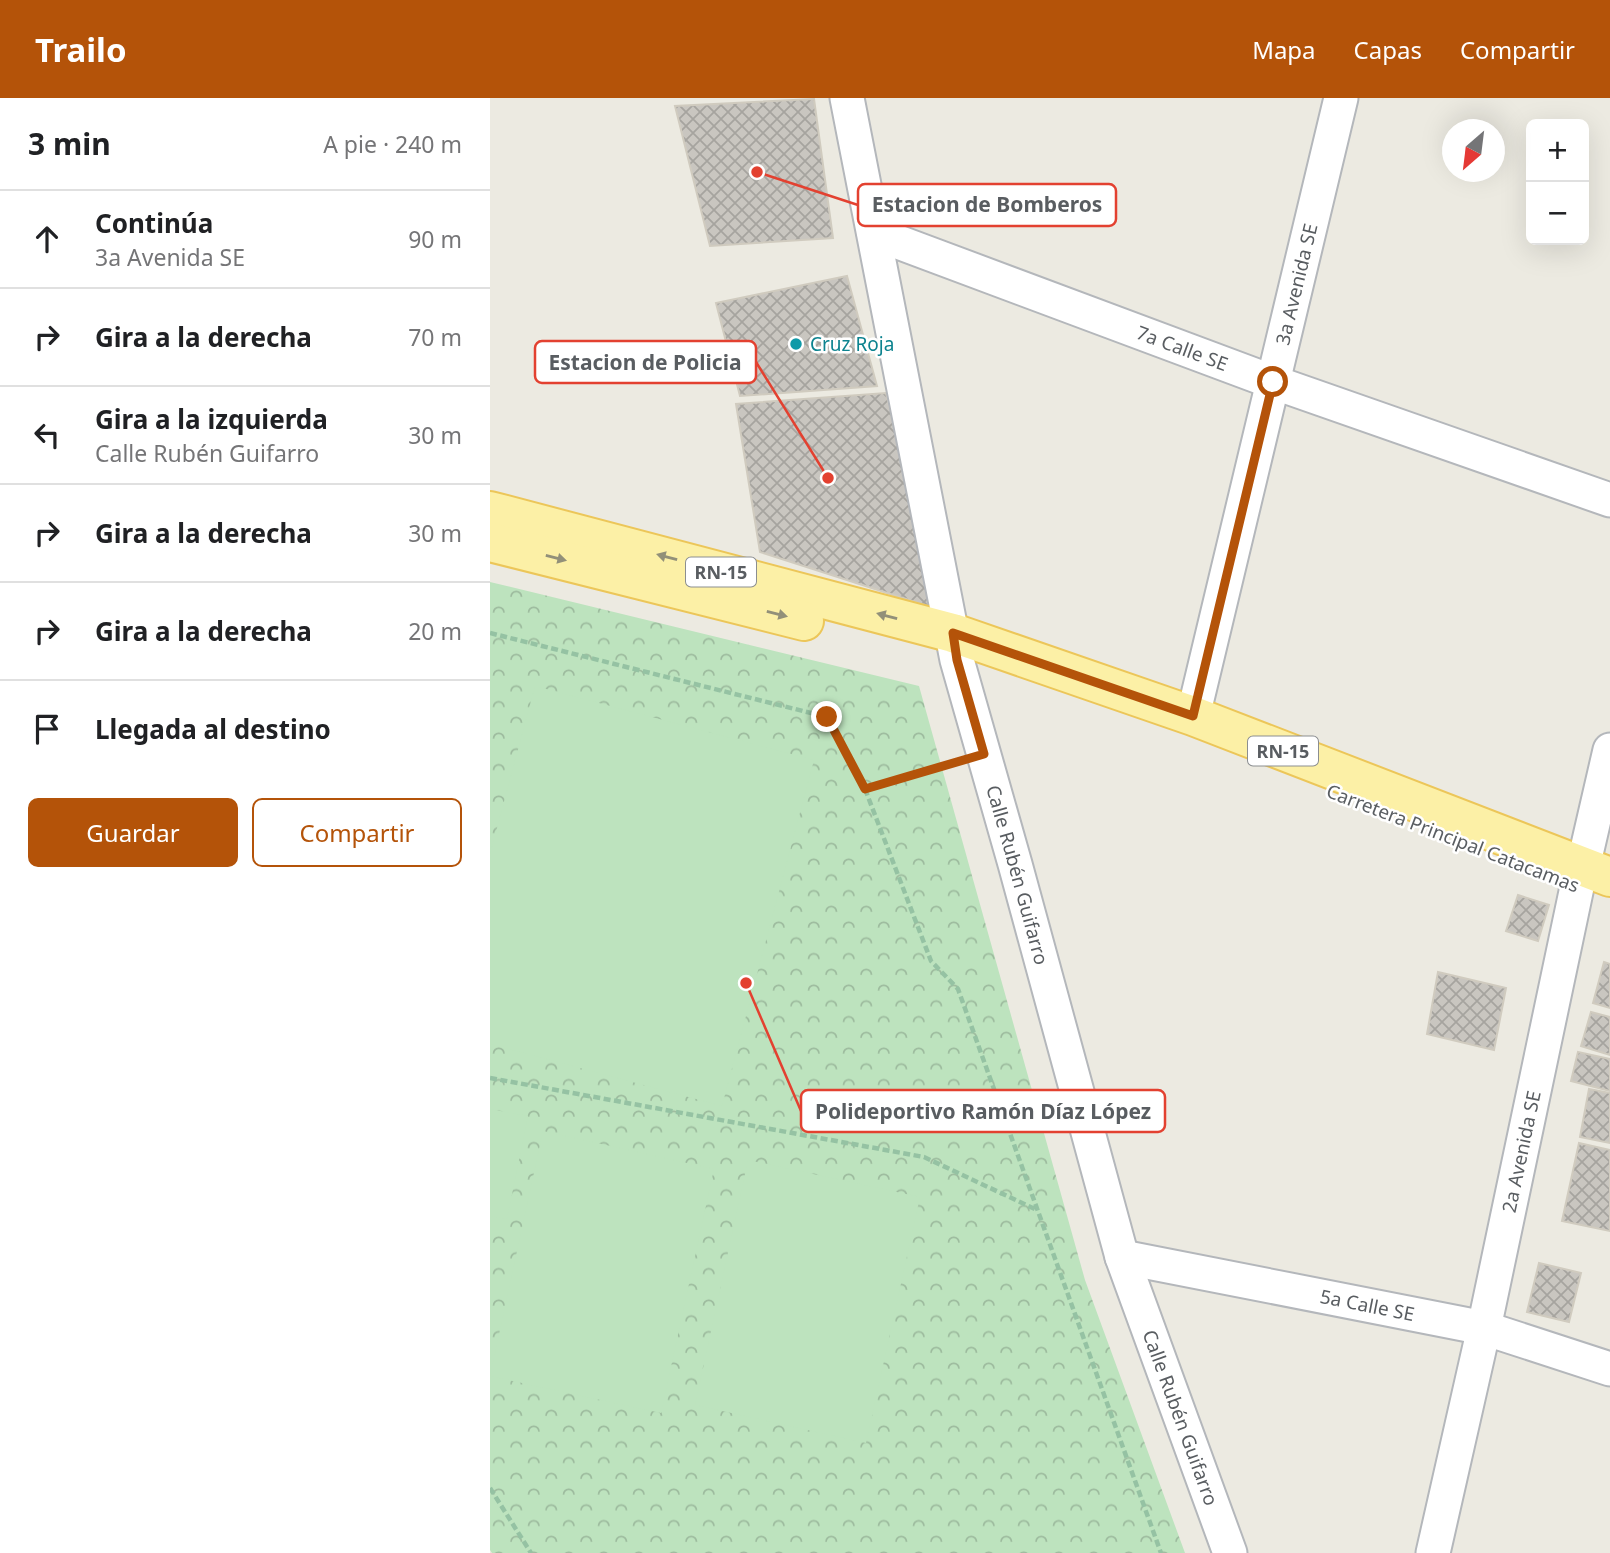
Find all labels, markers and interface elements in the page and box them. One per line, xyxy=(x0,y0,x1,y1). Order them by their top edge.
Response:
text: Trailo xyxy=(35,27,127,72)
text: Mapa xyxy=(1252,33,1316,66)
text: Capas xyxy=(1354,33,1422,66)
text: Compartir xyxy=(1460,33,1575,66)
north arrow xyxy=(1442,119,1505,182)
map controls xyxy=(1526,119,1589,245)
button: + xyxy=(1526,119,1589,182)
text: 3 min xyxy=(28,123,111,164)
text: A pie · 240 m xyxy=(323,128,462,160)
button: − xyxy=(1526,182,1589,245)
callout: Estacion de Bomberos xyxy=(858,184,1116,226)
text: Estacion de Bomberos xyxy=(872,190,1102,218)
text: Continúa xyxy=(95,205,213,241)
icon: ahead xyxy=(28,220,66,258)
street label: 3a Avenida SE xyxy=(1269,221,1323,348)
text: 90 m xyxy=(408,223,462,255)
text: 3a Avenida SE xyxy=(95,241,245,273)
icon: right xyxy=(28,318,66,356)
text: Gira a la derecha xyxy=(95,319,312,355)
street label: 7a Calle SE xyxy=(1133,319,1232,377)
text: 70 m xyxy=(408,321,462,353)
place label: Cruz Roja xyxy=(810,331,894,357)
marker: Cruz Roja xyxy=(788,336,804,352)
callout: Estacion de Policia xyxy=(535,341,756,383)
text: Estacion de Policia xyxy=(548,348,742,376)
route start xyxy=(1257,366,1288,397)
text: Gira a la izquierda xyxy=(95,401,328,437)
icon: left xyxy=(28,416,66,454)
text: 30 m xyxy=(408,419,462,451)
text: Calle Rubén Guifarro xyxy=(95,437,319,469)
icon: right xyxy=(28,514,66,552)
text: Gira a la derecha xyxy=(95,515,312,551)
text: 30 m xyxy=(408,517,462,549)
one-way arrow xyxy=(656,552,677,562)
one-way arrow xyxy=(545,553,567,564)
road number: RN-15 xyxy=(686,558,756,586)
one-way arrow xyxy=(766,609,788,620)
one-way arrow xyxy=(876,610,897,620)
icon: right xyxy=(28,612,66,650)
text: Gira a la derecha xyxy=(95,613,312,649)
text: 20 m xyxy=(408,615,462,647)
route end xyxy=(811,701,842,732)
icon: arrive xyxy=(28,710,66,748)
text: Llegada al destino xyxy=(95,711,331,747)
road number: RN-15 xyxy=(1248,736,1318,766)
street label: Carretera Principal Catacamas xyxy=(1323,778,1583,898)
street label: Calle Rubén Guifarro xyxy=(980,782,1055,968)
button: Guardar xyxy=(28,798,238,867)
button: Compartir xyxy=(252,798,462,867)
street label: 2a Avenida SE xyxy=(1496,1088,1547,1215)
callout: Polideportivo Ramón Díaz López xyxy=(801,1090,1165,1132)
text: Polideportivo Ramón Díaz López xyxy=(815,1097,1151,1125)
street label: 5a Calle SE xyxy=(1318,1283,1417,1327)
street label: Calle Rubén Guifarro xyxy=(1137,1326,1225,1509)

